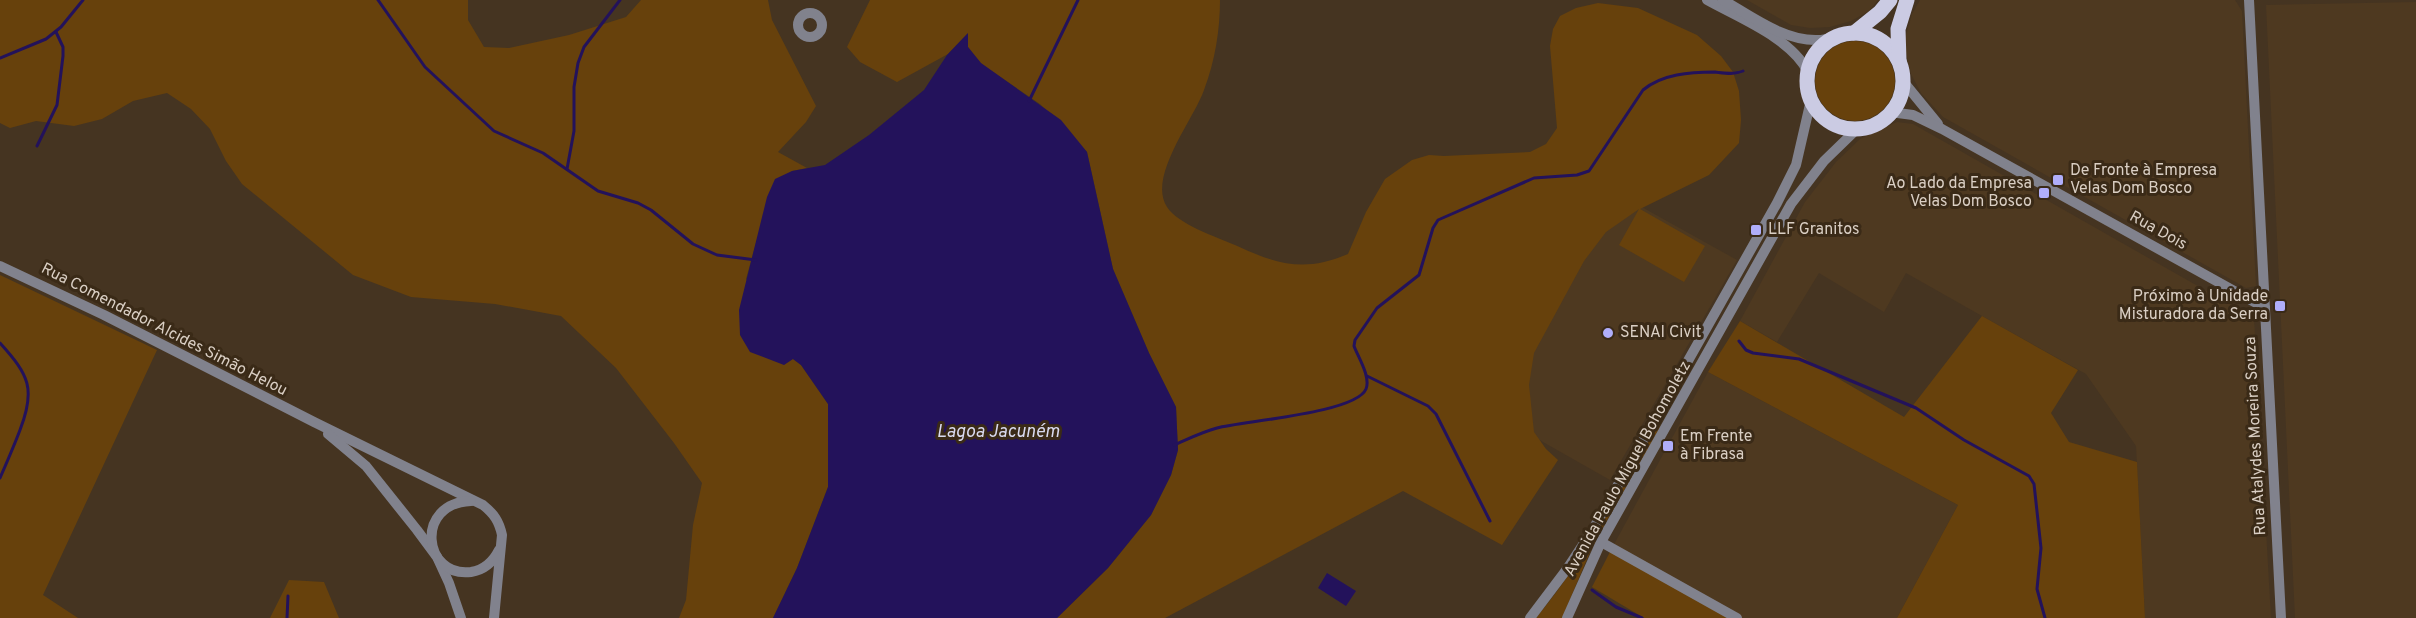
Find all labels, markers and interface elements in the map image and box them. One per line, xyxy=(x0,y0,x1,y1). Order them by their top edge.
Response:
place label: De Fronte à Empresa Velas Dom Bosco xyxy=(2070,161,2217,199)
marker: De Fronte à Empresa Velas Dom Bosco xyxy=(2051,173,2065,187)
place label: Ao Lado da Empresa Velas Dom Bosco xyxy=(1886,174,2032,212)
marker: Ao Lado da Empresa Velas Dom Bosco xyxy=(2037,186,2051,200)
street label: Rua Dois xyxy=(2126,207,2190,255)
place label: LLF Granitos xyxy=(1768,220,1859,240)
marker: LLF Granitos xyxy=(1749,223,1763,237)
street label: Rua Comendador Alcides Simão Helou xyxy=(38,259,290,401)
place label: Próximo à Unidade Misturadora da Serra xyxy=(2119,287,2268,325)
marker: Próximo à Unidade Misturadora da Serra xyxy=(2273,299,2287,313)
place label: SENAI Civit xyxy=(1620,323,1702,343)
marker: SENAI Civit xyxy=(1601,326,1615,340)
street label: Rua Atalydes Moreira Souza xyxy=(2241,336,2271,536)
street label: Avenida Paulo Miguel Bohomoletz xyxy=(1560,358,1696,580)
water label: Lagoa Jacuném xyxy=(937,421,1060,444)
place label: Em Frente à Fibrasa xyxy=(1680,427,1752,465)
marker: Em Frente à Fibrasa xyxy=(1661,439,1675,453)

